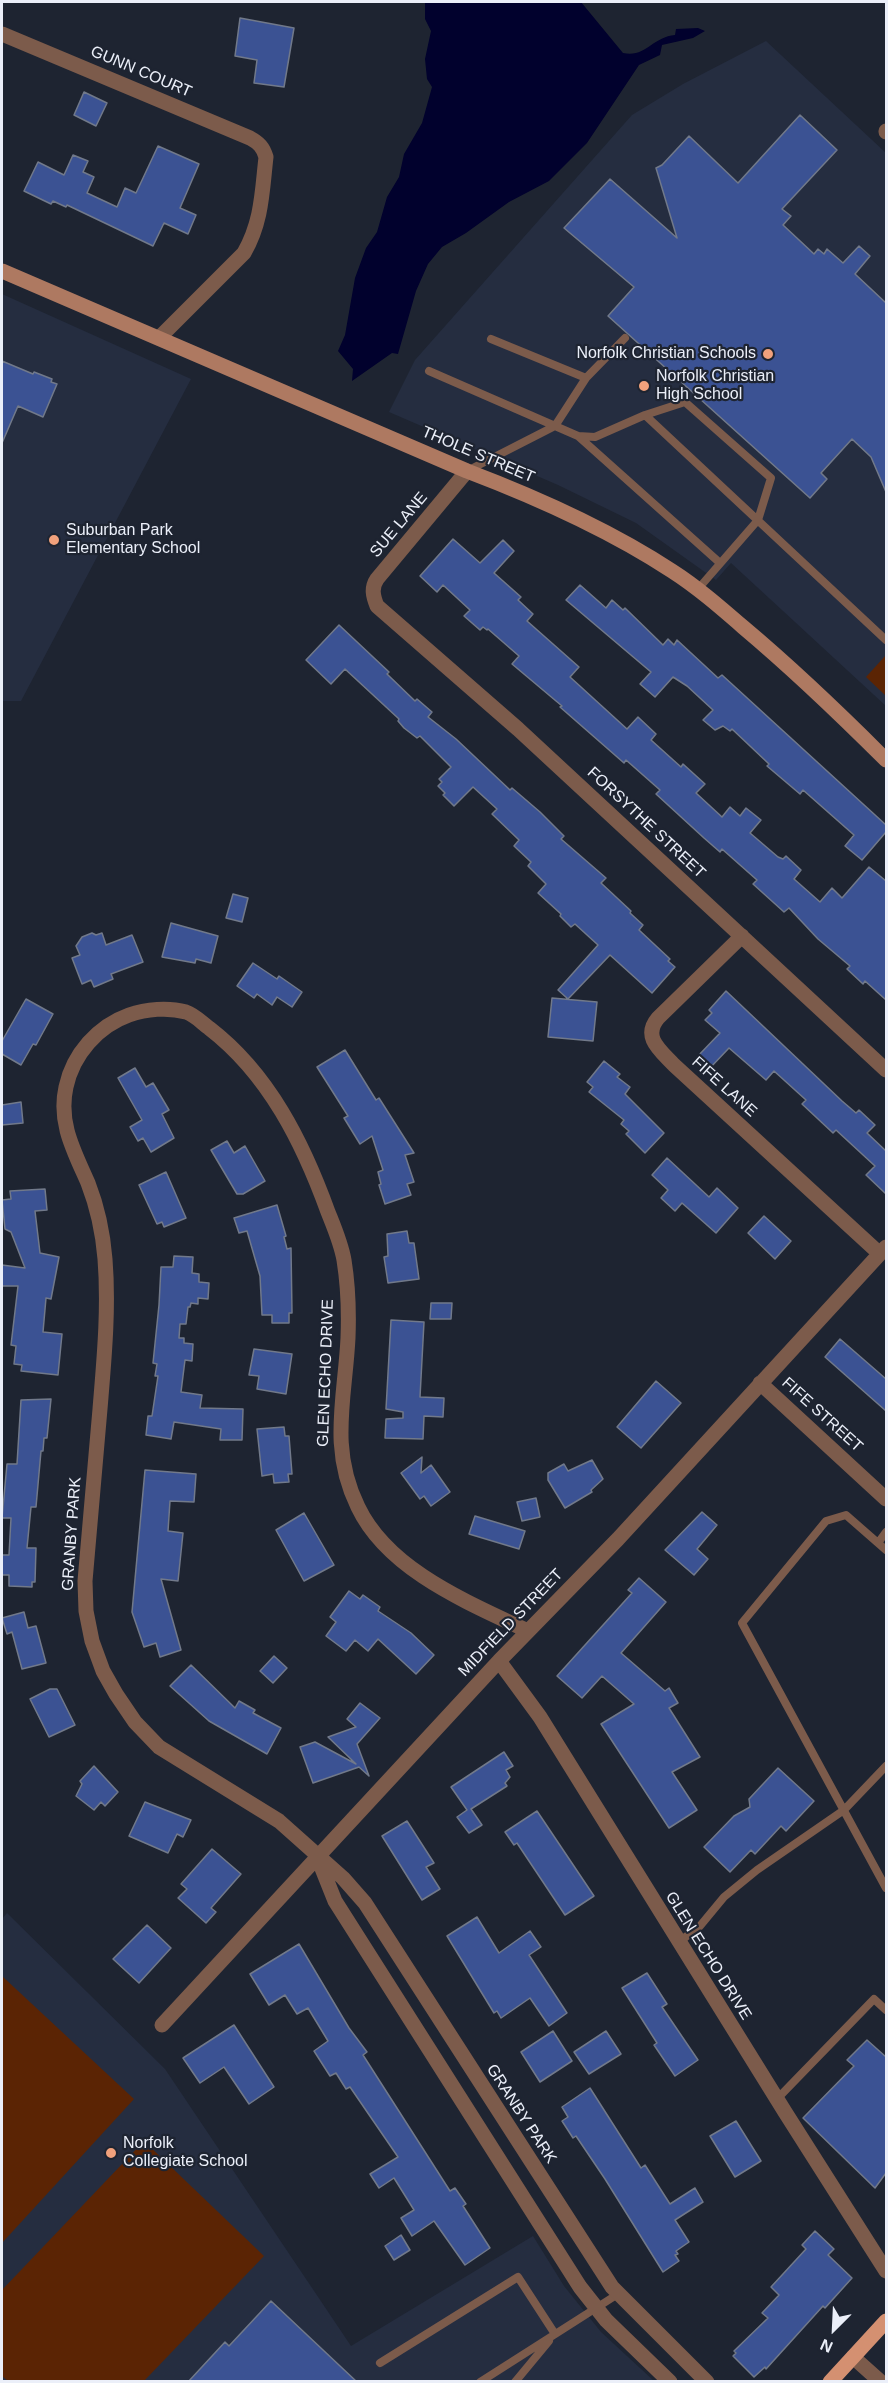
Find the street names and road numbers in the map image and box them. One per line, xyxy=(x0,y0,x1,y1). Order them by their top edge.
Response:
street label: GUNN COURT xyxy=(87,42,195,102)
street label: THOLE STREET xyxy=(419,423,537,487)
street label: SUE LANE xyxy=(366,489,432,561)
street label: FORSYTHE STREET xyxy=(583,763,709,883)
street label: FIFE LANE xyxy=(688,1053,760,1121)
street label: GLEN ECHO DRIVE xyxy=(314,1299,338,1447)
street label: FIFE STREET xyxy=(778,1374,866,1456)
street label: GRANBY PARK xyxy=(58,1476,86,1592)
street label: MIDFIELD STREET xyxy=(455,1565,567,1681)
street label: GLEN ECHO DRIVE xyxy=(661,1888,755,2024)
street label: GRANBY PARK xyxy=(482,2061,560,2167)

